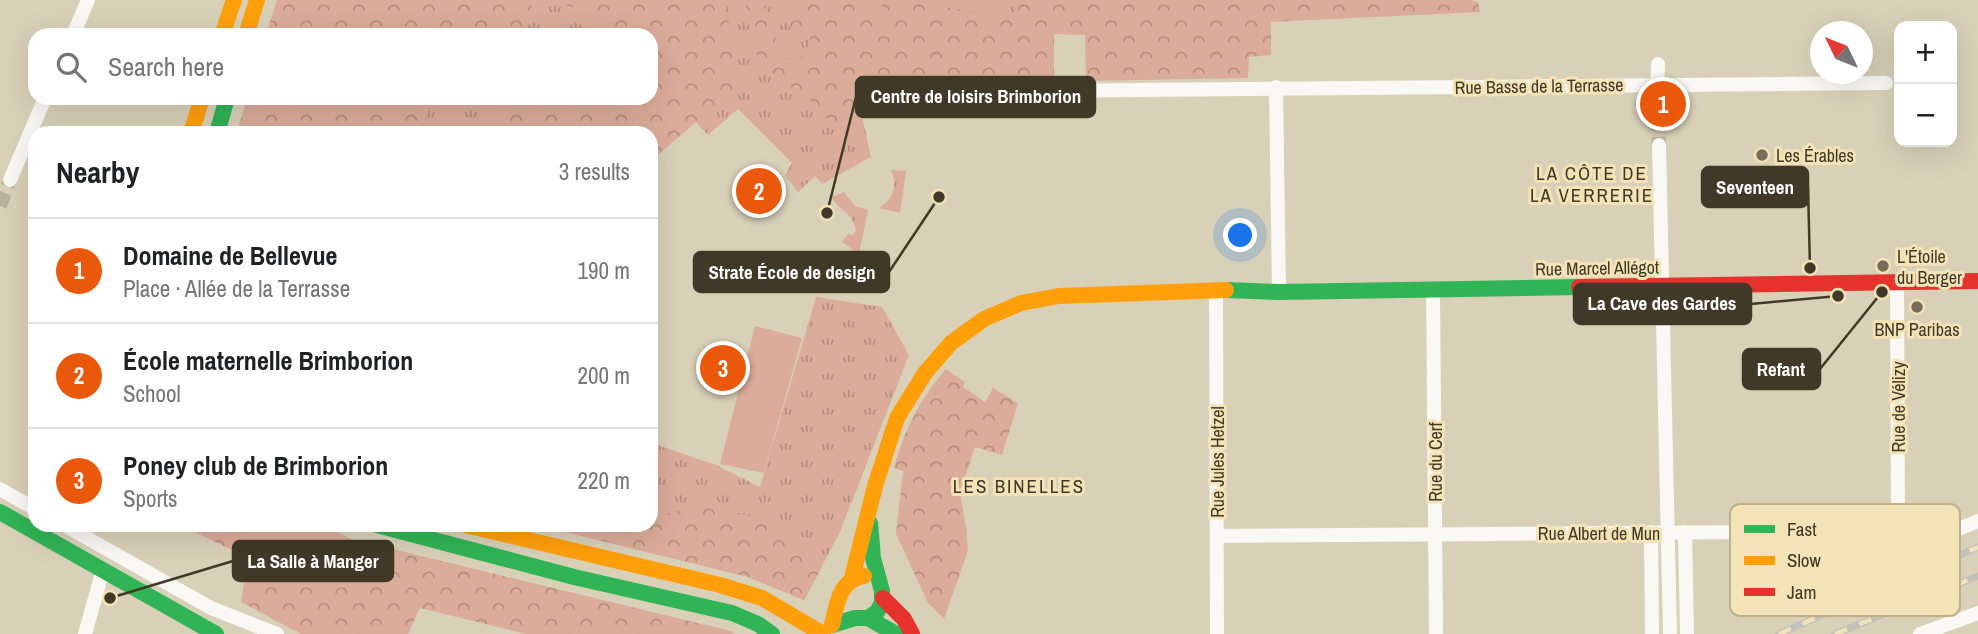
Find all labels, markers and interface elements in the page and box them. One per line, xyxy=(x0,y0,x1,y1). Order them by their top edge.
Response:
north arrow xyxy=(1810,21,1873,84)
map controls xyxy=(1894,21,1957,147)
button: + xyxy=(1894,21,1957,84)
search box xyxy=(28,28,658,105)
icon: search xyxy=(52,48,90,86)
text: Search here xyxy=(108,49,224,84)
street label: Rue Basse de la Terrasse xyxy=(1454,72,1624,100)
callout: Centre de loisirs Brimborion xyxy=(856,77,1095,117)
pin: 1 xyxy=(1640,78,1686,130)
text: Centre de loisirs Brimborion xyxy=(871,83,1081,109)
button: − xyxy=(1894,84,1957,147)
place label: Les Érables xyxy=(1776,143,1854,168)
marker: Les Érables xyxy=(1754,147,1770,163)
text: Nearby xyxy=(56,152,139,192)
text: 3 results xyxy=(559,156,630,187)
district label: LA CÔTE DE LA VERRERIE xyxy=(1530,160,1654,208)
pin: 2 xyxy=(736,165,782,217)
callout: Seventeen xyxy=(1702,167,1808,207)
text: Seventeen xyxy=(1716,174,1794,200)
your location xyxy=(1223,218,1257,252)
text: Domaine de Bellevue xyxy=(123,238,337,273)
place label: L'Étoile du Berger xyxy=(1897,244,1962,290)
callout: Strate École de design xyxy=(694,252,889,292)
street label: Rue Marcel Allégot xyxy=(1535,254,1659,282)
text: 1 xyxy=(74,255,84,286)
text: 190 m xyxy=(578,255,630,286)
marker: L'Étoile du Berger xyxy=(1875,258,1891,274)
text: Strate École de design xyxy=(708,259,876,285)
text: Place · Allée de la Terrasse xyxy=(123,273,350,304)
callout: La Cave des Gardes xyxy=(1574,284,1751,324)
text: La Cave des Gardes xyxy=(1588,290,1736,316)
marker: BNP Paribas xyxy=(1909,299,1925,315)
place label: BNP Paribas xyxy=(1874,317,1960,342)
pin: 3 xyxy=(700,342,746,394)
text: École maternelle Brimborion xyxy=(123,343,413,378)
callout: Refant xyxy=(1743,349,1820,389)
text: Refant xyxy=(1757,356,1805,382)
text: 2 xyxy=(74,360,84,391)
text: 200 m xyxy=(578,360,630,391)
street label: Rue de Vélizy xyxy=(1886,361,1911,453)
text: School xyxy=(123,378,181,409)
street label: Rue Jules Hetzel xyxy=(1205,406,1230,518)
street label: Rue du Cerf xyxy=(1423,421,1448,502)
text: Poney club de Brimborion xyxy=(123,448,388,483)
text: 3 xyxy=(74,465,84,496)
text: 220 m xyxy=(578,465,630,496)
district label: LES BINELLES xyxy=(953,473,1085,499)
text: Sports xyxy=(123,483,178,514)
legend xyxy=(1730,504,1960,616)
text: Fast xyxy=(1787,516,1817,542)
street label: Rue Albert de Mun xyxy=(1538,521,1660,546)
callout: La Salle à Manger xyxy=(233,541,393,581)
text: Slow xyxy=(1787,547,1822,573)
text: La Salle à Manger xyxy=(247,548,379,574)
text: Jam xyxy=(1787,579,1816,605)

